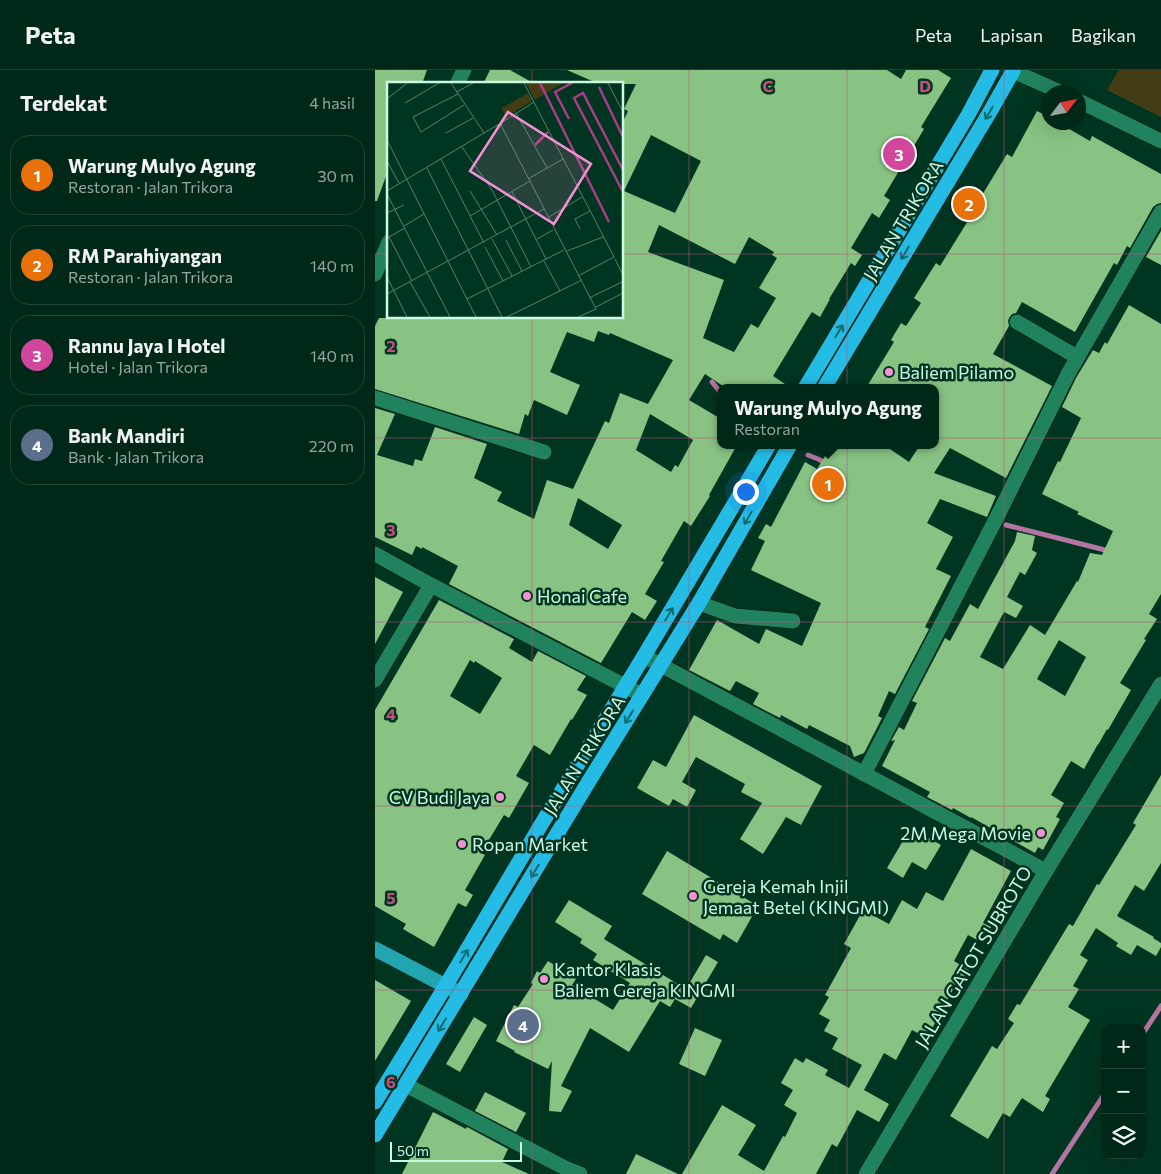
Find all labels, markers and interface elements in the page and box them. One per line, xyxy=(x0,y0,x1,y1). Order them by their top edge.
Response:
text: Peta xyxy=(25,20,76,49)
text: Peta xyxy=(915,24,952,46)
text: Lapisan xyxy=(980,24,1043,46)
text: Bagikan xyxy=(1071,24,1136,46)
text: C xyxy=(763,76,774,95)
text: D xyxy=(919,76,931,95)
inset map xyxy=(387,82,624,319)
north arrow xyxy=(1041,85,1086,130)
text: Terdekat xyxy=(20,90,107,115)
text: 4 hasil xyxy=(309,93,355,112)
one-way arrow xyxy=(983,106,993,120)
pin: 3 xyxy=(883,135,915,173)
text: Warung Mulyo Agung xyxy=(68,154,256,177)
street label: JALAN TRIKORA xyxy=(858,156,948,284)
text: 1 xyxy=(33,166,41,185)
text: 30 m xyxy=(317,166,354,185)
text: Restoran · Jalan Trikora xyxy=(68,177,233,196)
pin: 2 xyxy=(953,185,985,223)
text: RM Parahiyangan xyxy=(68,244,222,267)
one-way arrow xyxy=(900,245,910,259)
text: 2 xyxy=(32,256,42,275)
text: 140 m xyxy=(310,256,354,275)
text: Restoran · Jalan Trikora xyxy=(68,267,233,286)
one-way arrow xyxy=(835,325,845,339)
text: Rannu Jaya I Hotel xyxy=(68,334,225,357)
text: 2 xyxy=(386,336,396,355)
text: 3 xyxy=(32,346,42,365)
text: 140 m xyxy=(310,346,354,365)
text: Hotel · Jalan Trikora xyxy=(68,357,208,376)
place label: Baliem Pilamo xyxy=(899,361,1014,383)
marker: Baliem Pilamo xyxy=(883,366,895,378)
popup xyxy=(717,384,939,449)
text: Warung Mulyo Agung xyxy=(734,396,922,419)
text: Restoran xyxy=(734,419,800,438)
text: Bank Mandiri xyxy=(68,424,185,447)
text: 4 xyxy=(32,436,42,455)
text: 220 m xyxy=(309,436,354,455)
text: Bank · Jalan Trikora xyxy=(68,447,204,466)
pin: 1 xyxy=(812,465,844,503)
your location xyxy=(733,479,759,505)
one-way arrow xyxy=(743,510,753,525)
text: 3 xyxy=(386,520,396,539)
place label: Honai Cafe xyxy=(537,585,627,607)
marker: Honai Cafe xyxy=(521,590,533,602)
one-way arrow xyxy=(665,607,675,621)
street label: JALAN TRIKORA xyxy=(538,691,630,819)
text: 4 xyxy=(386,704,396,723)
one-way arrow xyxy=(623,710,633,724)
place label: CV Budi Jaya xyxy=(389,786,490,808)
marker: CV Budi Jaya xyxy=(494,791,506,803)
place label: 2M Mega Movie xyxy=(900,822,1031,844)
marker: 2M Mega Movie xyxy=(1035,827,1047,839)
place label: Ropan Market xyxy=(472,833,588,855)
marker: Ropan Market xyxy=(456,838,468,850)
street label: JALAN GATOT SUBROTO xyxy=(910,862,1036,1052)
one-way arrow xyxy=(530,864,540,878)
place label: Gereja Kemah Injil Jemaat Betel (KINGMI) xyxy=(703,875,889,918)
text: 5 xyxy=(386,888,396,907)
marker: Gereja Kemah Injil Jemaat Betel (KINGMI) xyxy=(687,890,699,902)
one-way arrow xyxy=(459,949,469,963)
place label: Kantor Klasis Baliem Gereja KINGMI xyxy=(554,958,736,1001)
marker: Kantor Klasis Baliem Gereja KINGMI xyxy=(538,973,550,985)
pin: 4 xyxy=(507,1006,539,1044)
one-way arrow xyxy=(437,1018,447,1032)
map controls xyxy=(1101,1024,1146,1159)
button: + xyxy=(1101,1024,1146,1069)
button: − xyxy=(1101,1069,1146,1114)
text: 6 xyxy=(386,1072,396,1091)
button: layers xyxy=(1101,1114,1146,1159)
scale bar xyxy=(390,1139,523,1162)
text: 50 m xyxy=(397,1142,429,1159)

